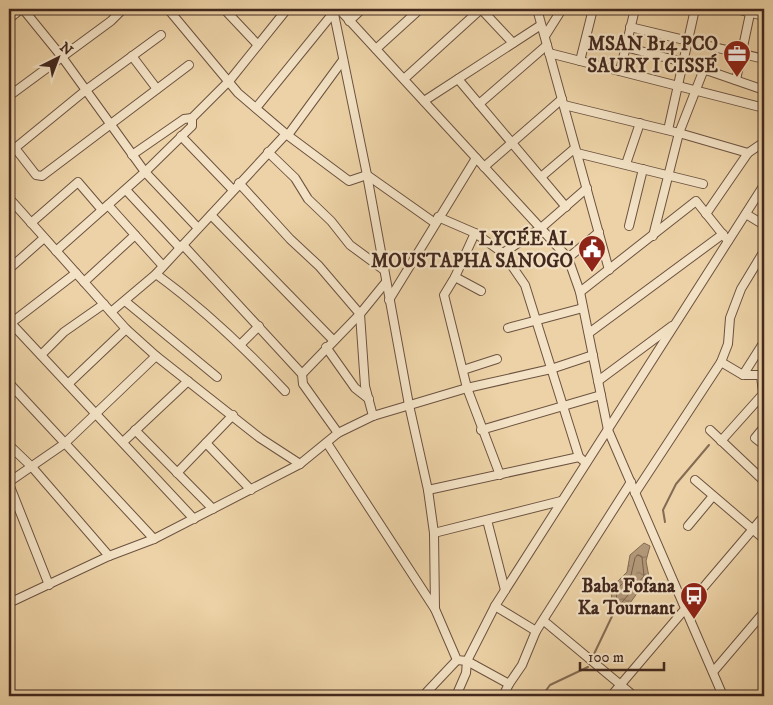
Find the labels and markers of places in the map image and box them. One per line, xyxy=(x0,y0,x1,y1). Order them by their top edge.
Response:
place label: MSAN B14 PCO SAURY I CISSÉ xyxy=(587,33,719,78)
office icon: MSAN B14 PCO SAURY I CISSÉ xyxy=(722,39,752,78)
place label: LYCÉE AL MOUSTAPHA SANOGO xyxy=(371,226,573,273)
public building icon: LYCÉE AL MOUSTAPHA SANOGO xyxy=(577,234,607,273)
place label: Baba Fofana Ka Tournant xyxy=(578,575,676,620)
bus stop icon: Baba Fofana Ka Tournant xyxy=(679,581,709,620)

